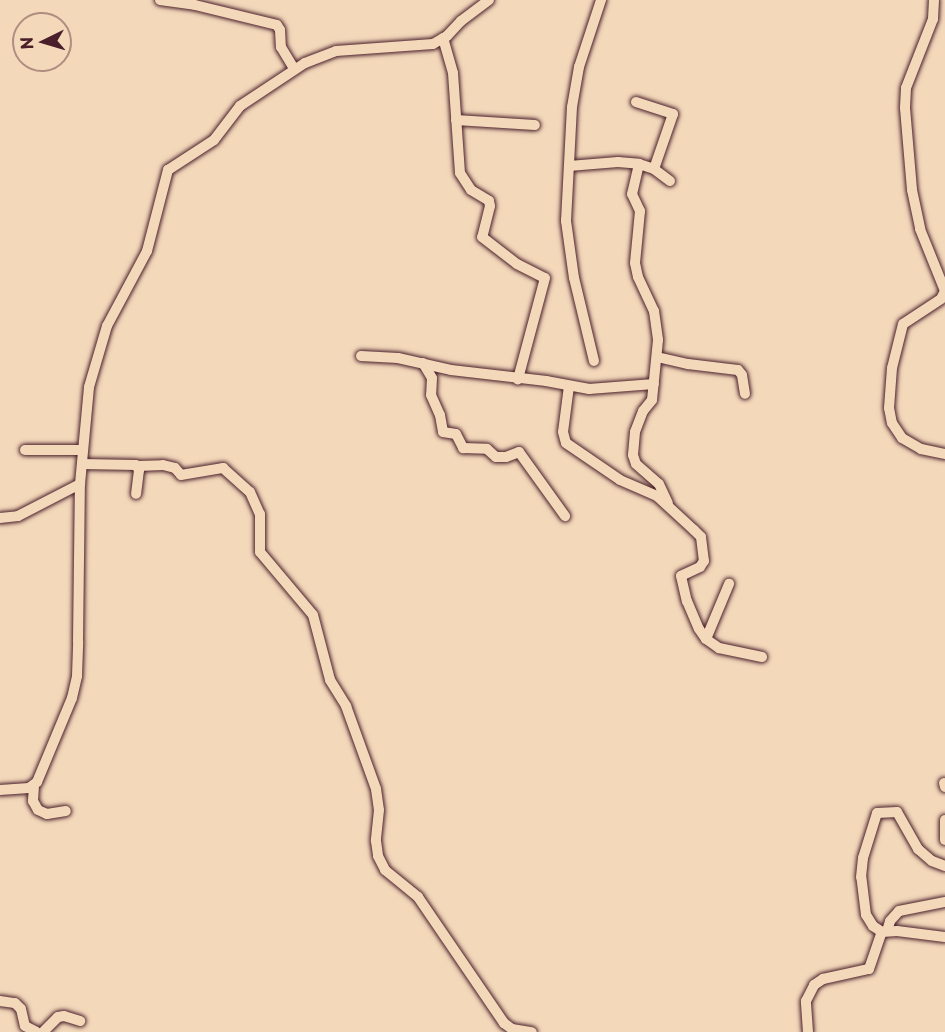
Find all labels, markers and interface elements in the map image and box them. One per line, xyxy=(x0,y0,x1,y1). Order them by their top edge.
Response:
north arrow xyxy=(12,12,72,72)
text: N xyxy=(14,36,39,51)

